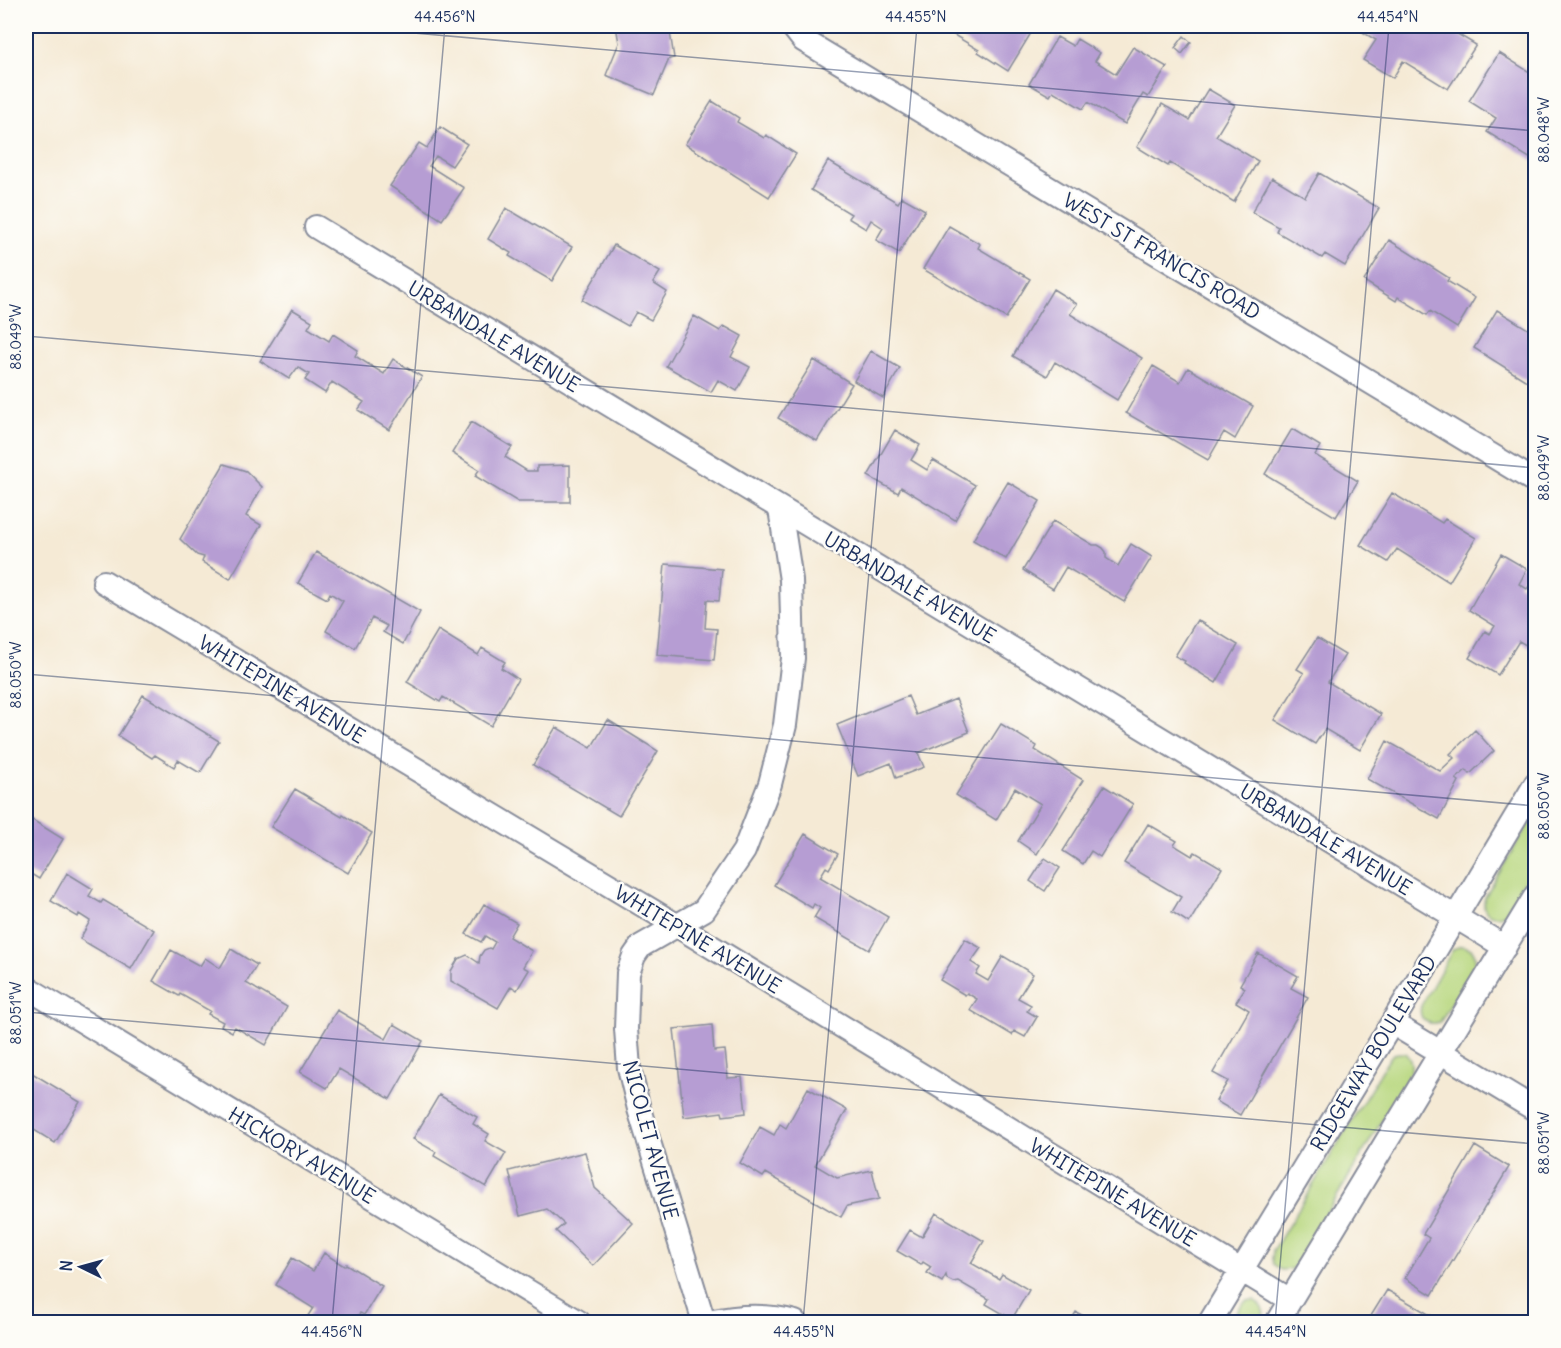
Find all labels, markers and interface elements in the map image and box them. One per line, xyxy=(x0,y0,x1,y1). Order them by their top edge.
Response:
text: 44.456°N xyxy=(414,7,476,26)
text: 44.455°N xyxy=(885,7,947,26)
text: 44.454°N xyxy=(1357,7,1419,26)
text: 88.048°W xyxy=(1534,97,1553,163)
street label: WEST ST FRANCIS ROAD xyxy=(1059,187,1265,325)
street label: URBANDALE AVENUE xyxy=(403,275,585,397)
text: 88.049°W xyxy=(6,304,25,370)
text: 88.049°W xyxy=(1534,435,1553,501)
street label: URBANDALE AVENUE xyxy=(819,526,1001,648)
street label: WHITEPINE AVENUE xyxy=(194,629,370,749)
text: 88.050°W xyxy=(6,641,25,709)
text: 88.050°W xyxy=(1534,772,1553,840)
street label: URBANDALE AVENUE xyxy=(1235,778,1417,900)
street label: WHITEPINE AVENUE xyxy=(610,879,786,999)
street label: RIDGEWAY BOULEVARD xyxy=(1305,951,1441,1155)
text: 88.051°W xyxy=(6,981,25,1045)
street label: NICOLET AVENUE xyxy=(618,1058,684,1222)
street label: HICKORY AVENUE xyxy=(224,1101,380,1209)
text: 88.051°W xyxy=(1534,1111,1553,1175)
street label: WHITEPINE AVENUE xyxy=(1025,1132,1201,1252)
north arrow xyxy=(51,1237,111,1297)
text: N xyxy=(56,1259,77,1272)
text: 44.456°N xyxy=(301,1322,363,1341)
text: 44.455°N xyxy=(773,1322,835,1341)
text: 44.454°N xyxy=(1245,1322,1307,1341)

